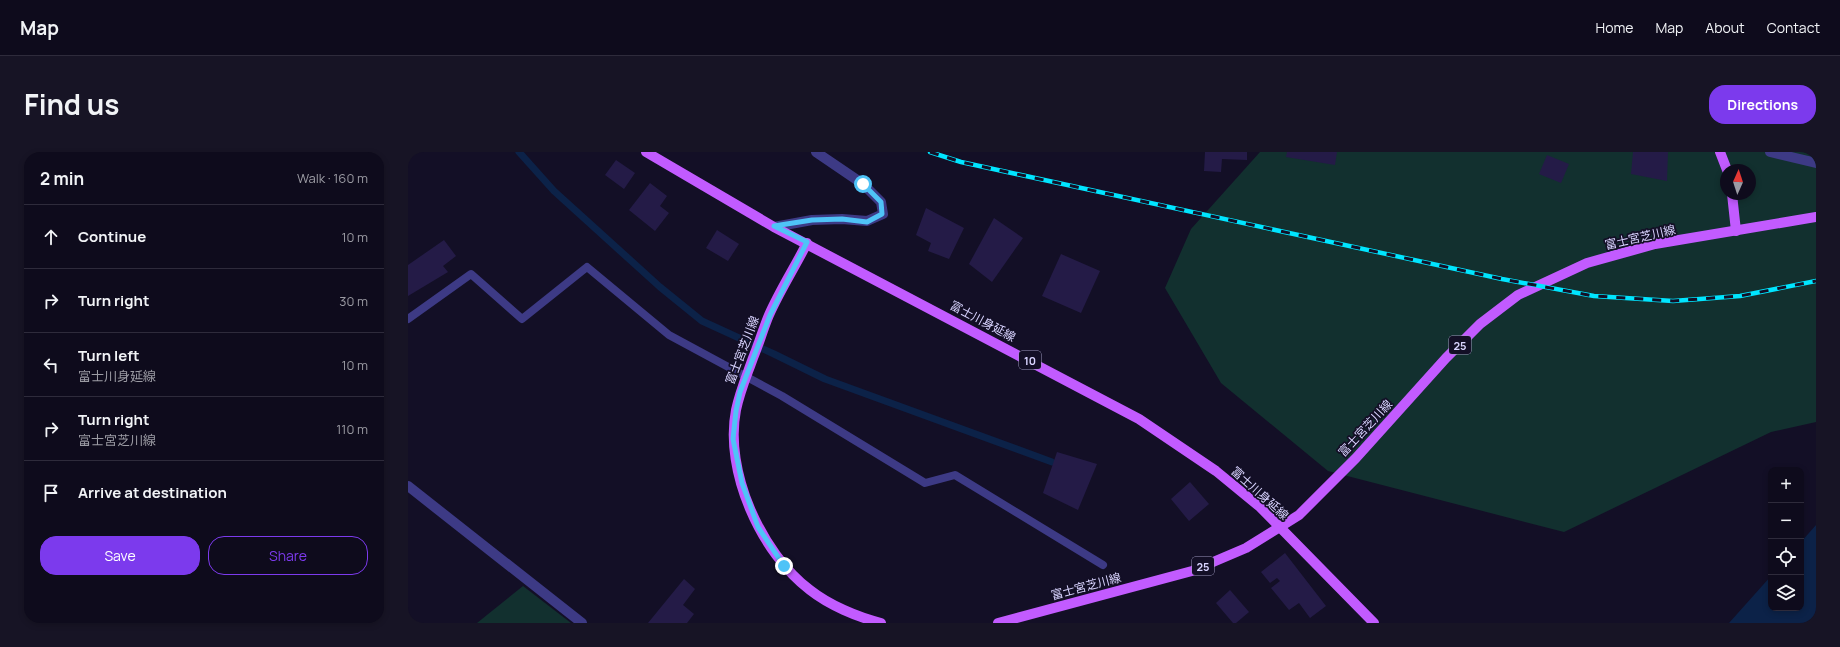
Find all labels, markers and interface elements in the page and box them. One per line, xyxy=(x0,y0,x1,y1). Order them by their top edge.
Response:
text: Map xyxy=(20,15,59,41)
text: Home xyxy=(1596,18,1633,37)
text: Map xyxy=(1655,18,1683,37)
text: About xyxy=(1705,18,1745,37)
text: Contact xyxy=(1767,18,1820,37)
text: Find us xyxy=(24,85,119,123)
button: Directions xyxy=(1709,85,1816,124)
north arrow xyxy=(1720,164,1756,200)
text: 2 min xyxy=(40,167,84,190)
text: Walk · 160 m xyxy=(297,169,368,187)
route start xyxy=(854,175,872,193)
street label: 富士宮芝川線 xyxy=(1603,221,1677,253)
icon: ahead xyxy=(40,226,62,248)
text: Continue xyxy=(78,226,146,247)
text: 10 m xyxy=(341,228,368,246)
icon: right xyxy=(40,290,62,312)
text: Turn right xyxy=(78,290,149,311)
text: 30 m xyxy=(339,292,368,310)
street label: 富士川身延線 xyxy=(947,297,1019,345)
street label: 富士宮芝川線 xyxy=(721,313,763,387)
road number: 25 xyxy=(1449,336,1471,354)
text: Turn left xyxy=(78,345,140,366)
road number: 10 xyxy=(1019,351,1041,369)
icon: left xyxy=(40,354,62,376)
text: 10 m xyxy=(341,356,368,374)
text: 富士川身延線 xyxy=(78,367,156,385)
street label: 富士宮芝川線 xyxy=(1334,396,1396,460)
text: Turn right xyxy=(78,409,149,430)
icon: right xyxy=(40,418,62,440)
text: 110 m xyxy=(336,420,368,438)
text: 富士宮芝川線 xyxy=(78,431,156,449)
street label: 富士川身延線 xyxy=(1228,463,1292,523)
map controls xyxy=(1768,467,1804,611)
button: + xyxy=(1768,467,1804,503)
icon: arrive xyxy=(40,482,62,504)
text: Arrive at destination xyxy=(78,482,227,503)
button: − xyxy=(1768,503,1804,539)
button: Save xyxy=(40,536,200,575)
button: Share xyxy=(208,536,368,575)
button: locate xyxy=(1768,539,1804,575)
route end xyxy=(775,557,793,575)
road number: 25 xyxy=(1192,557,1214,575)
street label: 富士宮芝川線 xyxy=(1049,568,1123,604)
button: layers xyxy=(1768,575,1804,611)

